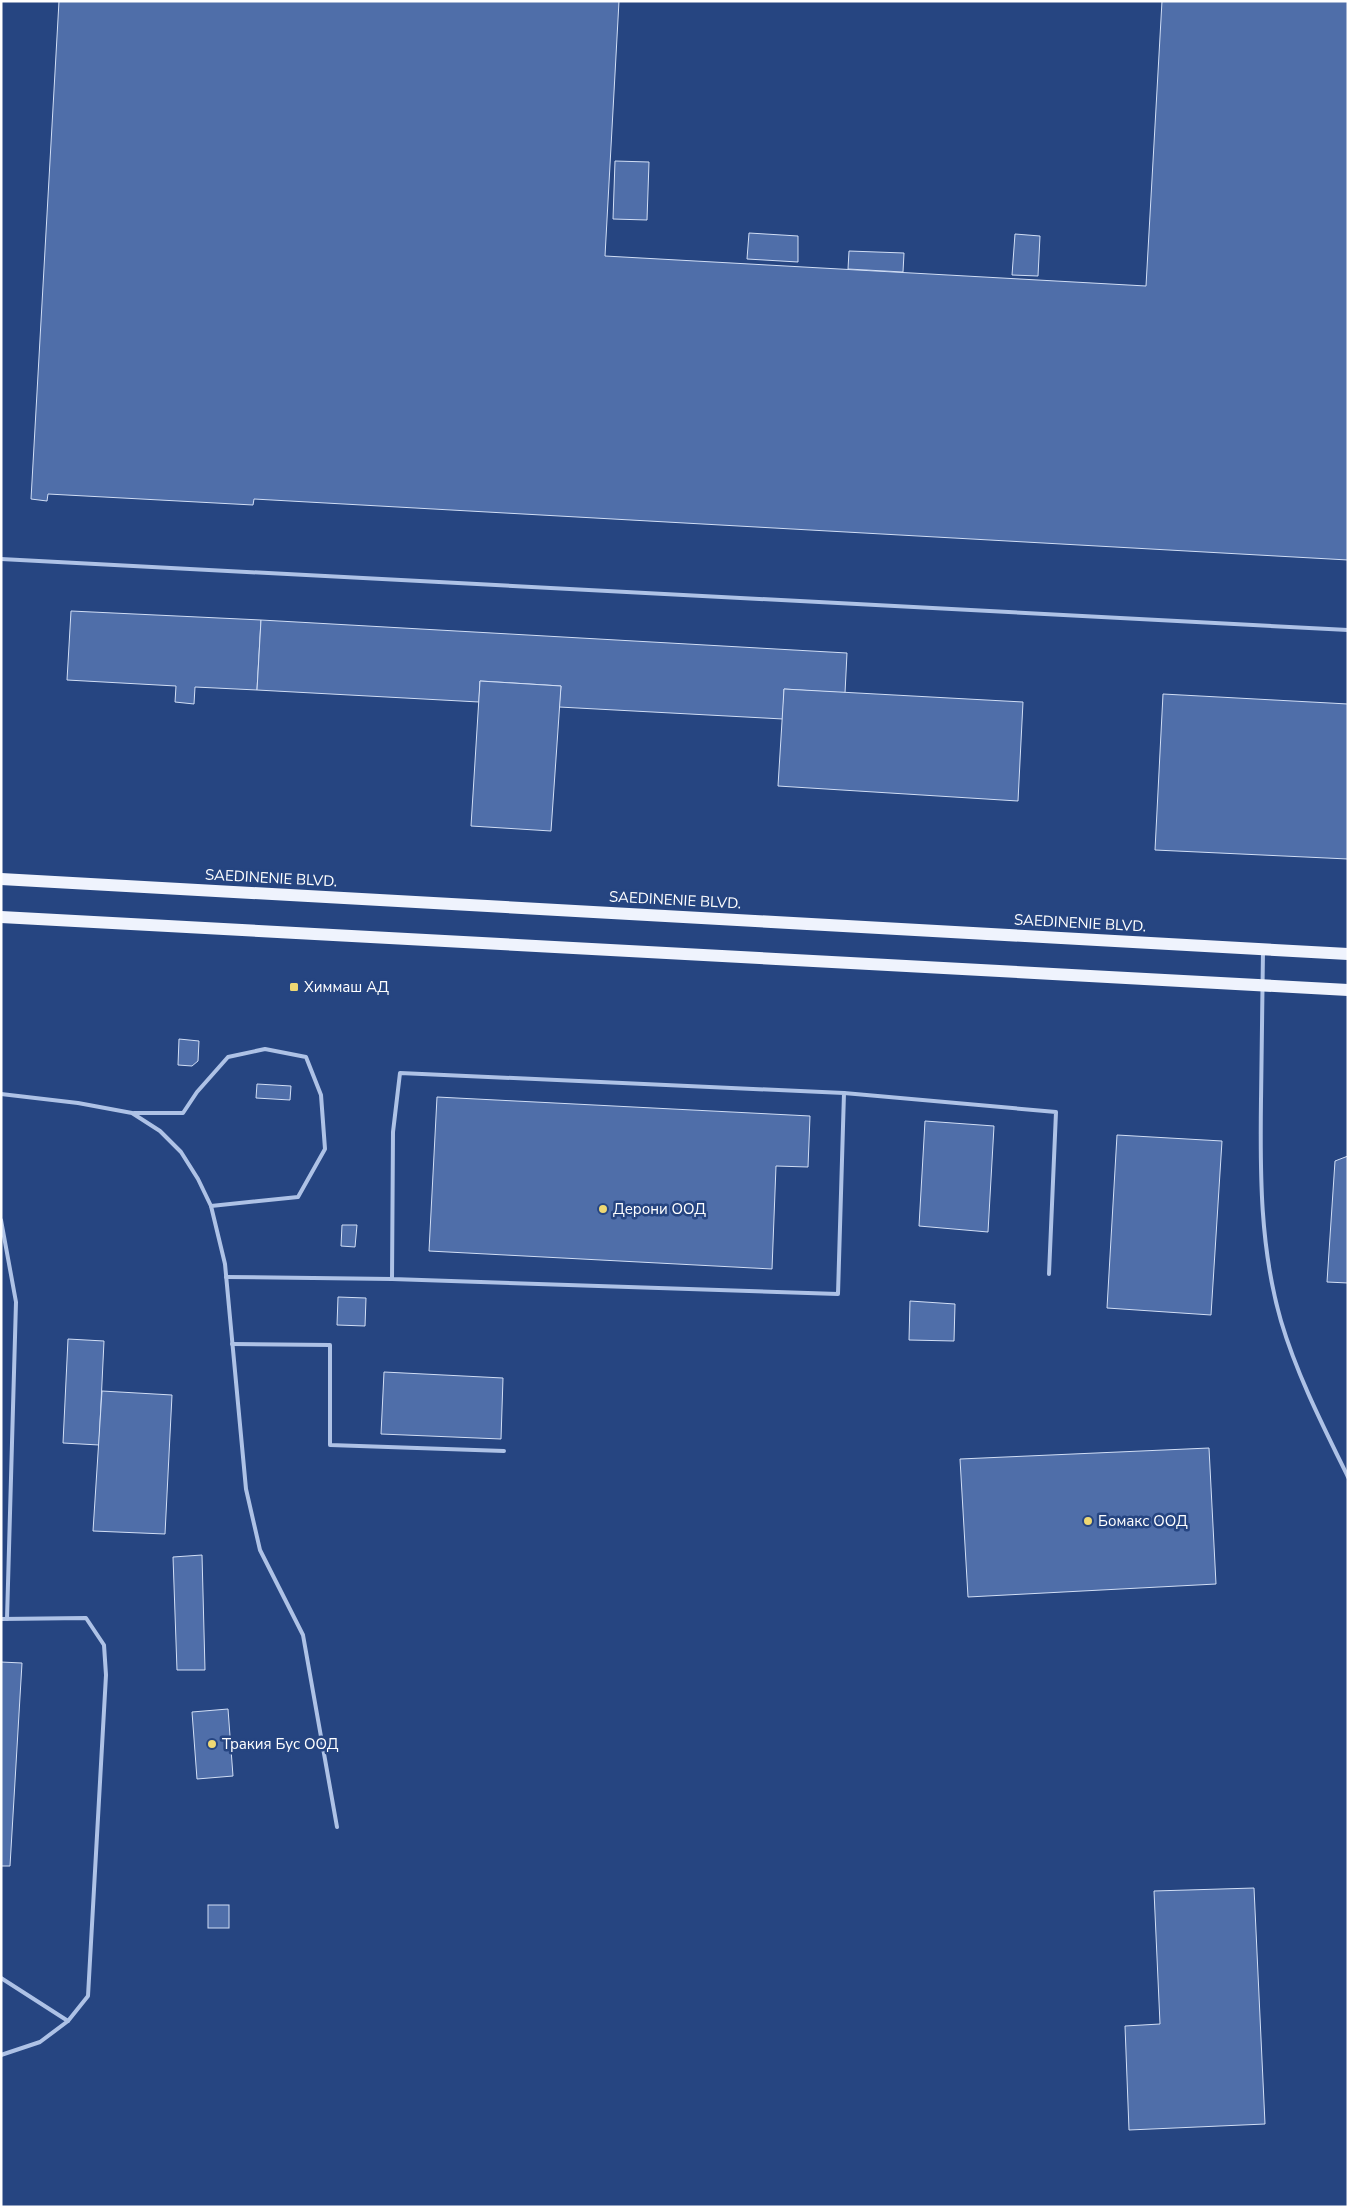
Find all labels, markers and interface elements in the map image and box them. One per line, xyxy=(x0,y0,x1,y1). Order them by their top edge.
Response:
street label: SAEDINENIE BLVD. xyxy=(204,865,338,891)
street label: SAEDINENIE BLVD. xyxy=(608,887,742,913)
street label: SAEDINENIE BLVD. xyxy=(1013,910,1147,936)
place label: Химмаш АД xyxy=(304,977,389,997)
marker: Химмаш АД xyxy=(288,981,300,993)
place label: Дерони ООД xyxy=(613,1199,706,1219)
marker: Дерони ООД xyxy=(597,1203,609,1215)
place label: Бомакс ООД xyxy=(1098,1511,1188,1531)
marker: Бомакс ООД xyxy=(1082,1515,1094,1527)
place label: Тракия Бус ООД xyxy=(222,1734,339,1754)
marker: Тракия Бус ООД xyxy=(206,1738,218,1750)

